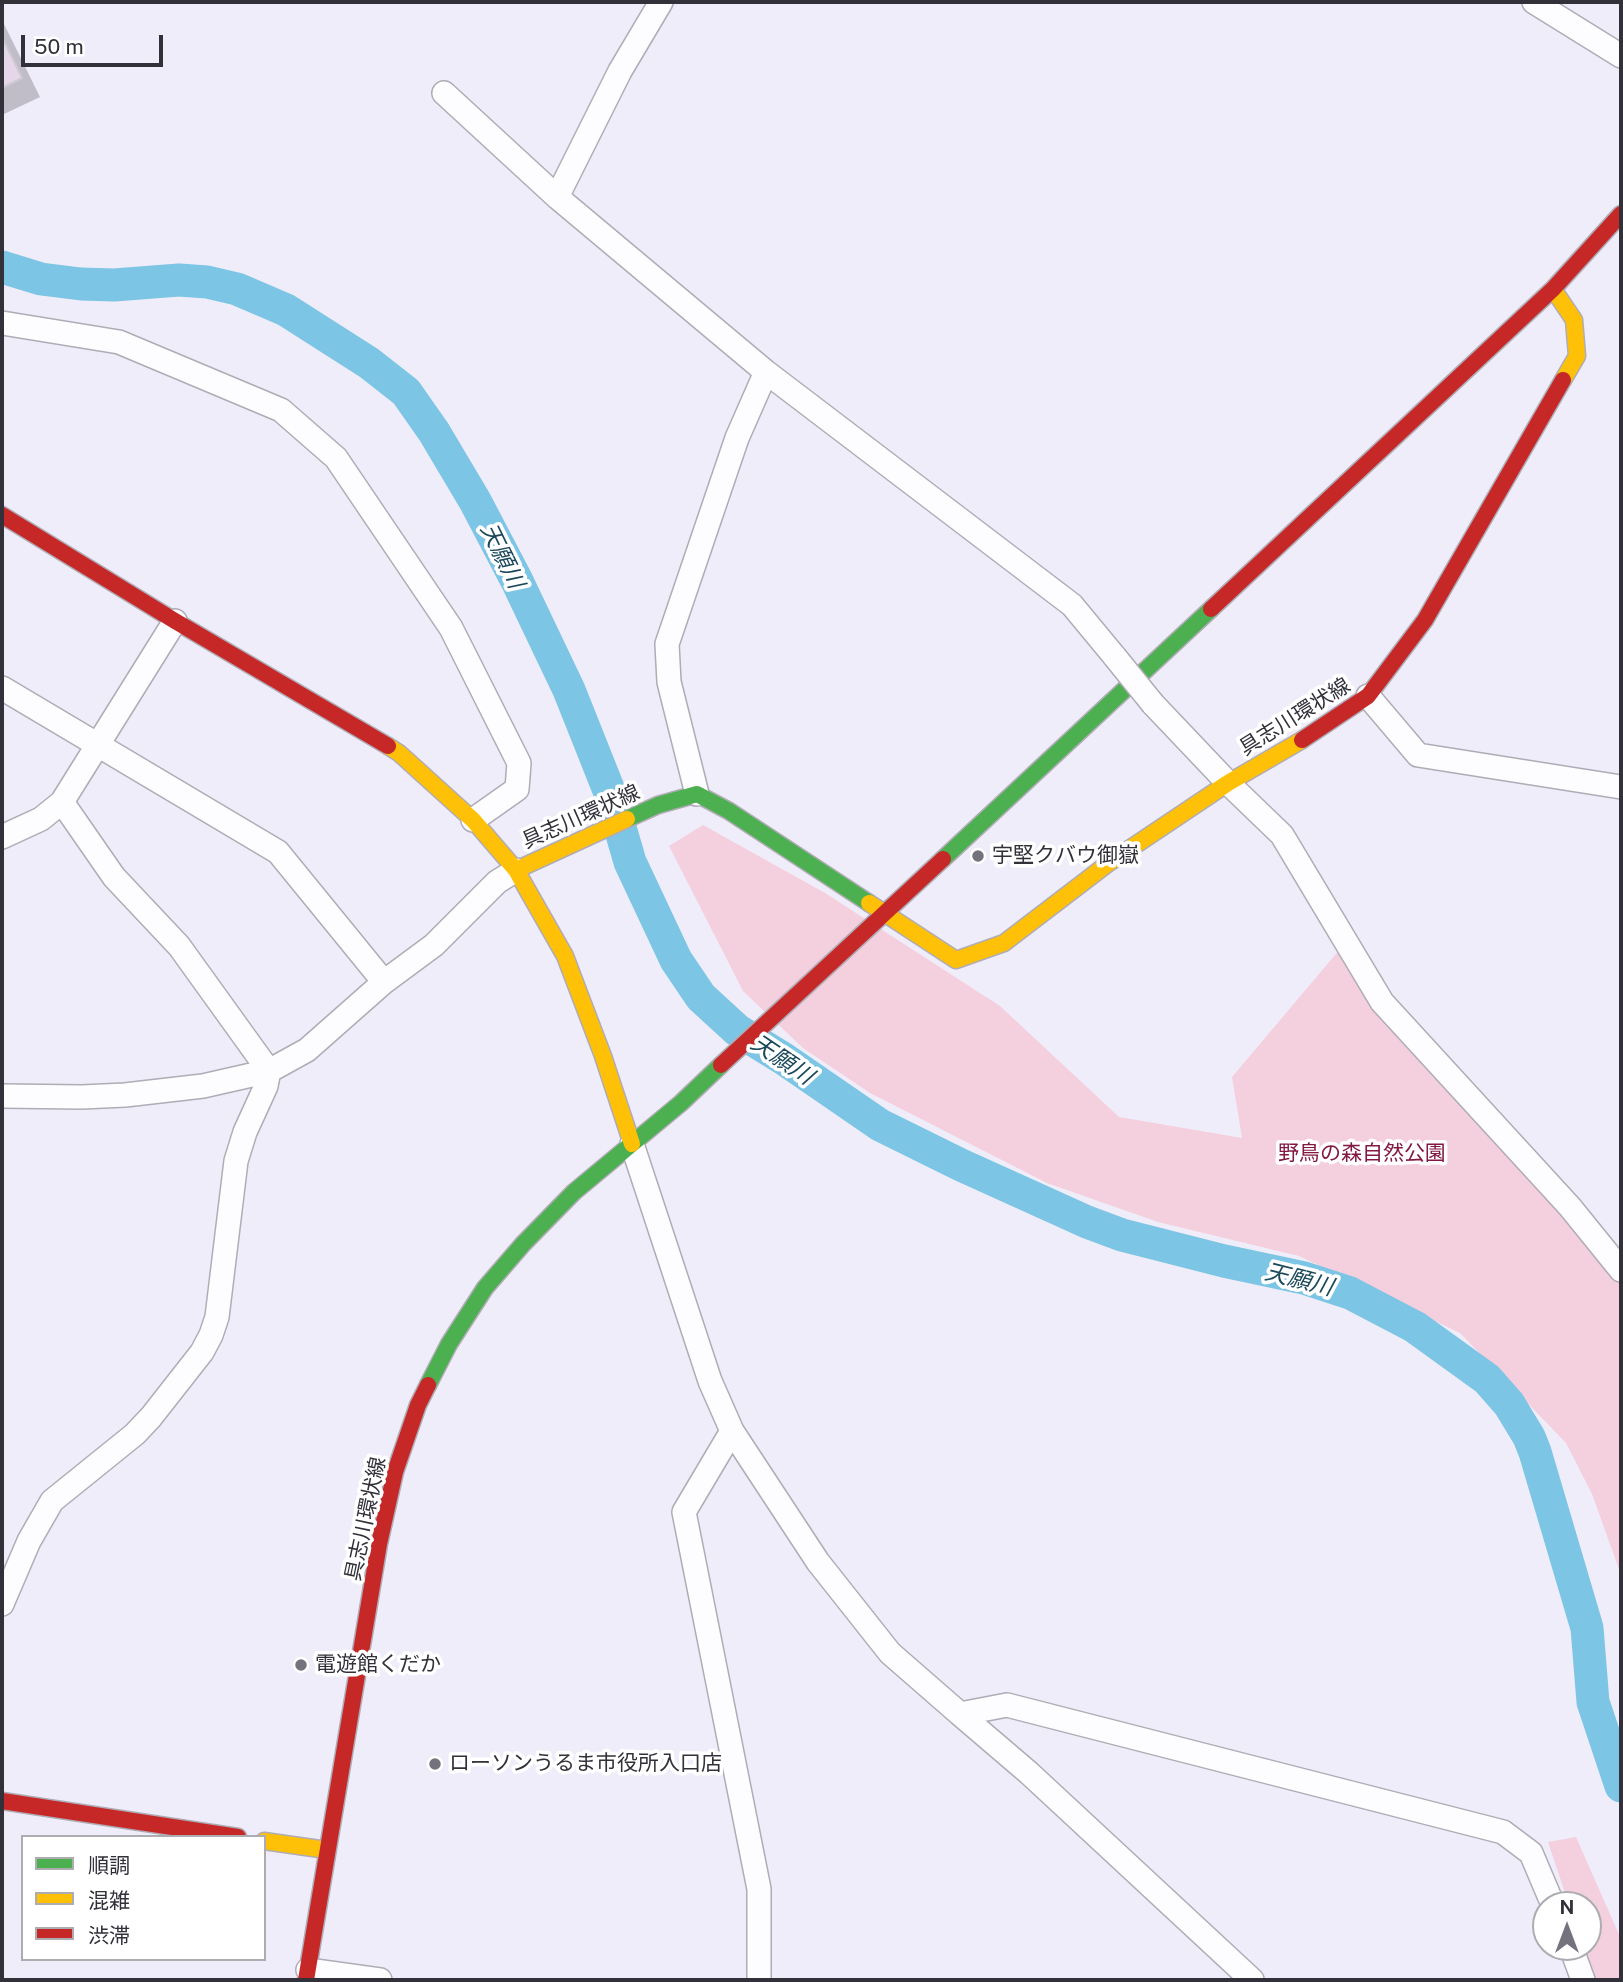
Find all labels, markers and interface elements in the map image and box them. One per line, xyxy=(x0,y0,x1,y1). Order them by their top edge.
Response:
scale bar xyxy=(24,21,166,65)
text: 50 m xyxy=(34,34,84,59)
water label: 天願川 xyxy=(474,519,530,593)
street label: 具志川環状線 xyxy=(1235,673,1355,761)
street label: 具志川環状線 xyxy=(518,780,644,854)
place label: 宇堅クバウ御嶽 xyxy=(992,843,1139,869)
marker: 宇堅クバウ御嶽 xyxy=(970,848,986,864)
water label: 天願川 xyxy=(746,1029,818,1091)
park label: 野鳥の森自然公園 xyxy=(1278,1141,1446,1167)
water label: 天願川 xyxy=(1262,1258,1336,1302)
street label: 具志川環状線 xyxy=(341,1455,391,1583)
place label: 電遊館くだか xyxy=(315,1652,441,1678)
marker: 電遊館くだか xyxy=(293,1657,309,1673)
place label: ローソンうるま市役所入口店 xyxy=(449,1751,722,1777)
marker: ローソンうるま市役所入口店 xyxy=(427,1756,443,1772)
legend xyxy=(21,1835,266,1961)
text: 順調 xyxy=(88,1853,130,1878)
text: 混雑 xyxy=(88,1888,130,1913)
north arrow xyxy=(1532,1891,1602,1961)
text: N xyxy=(1560,1896,1574,1918)
text: 渋滞 xyxy=(88,1923,130,1948)

